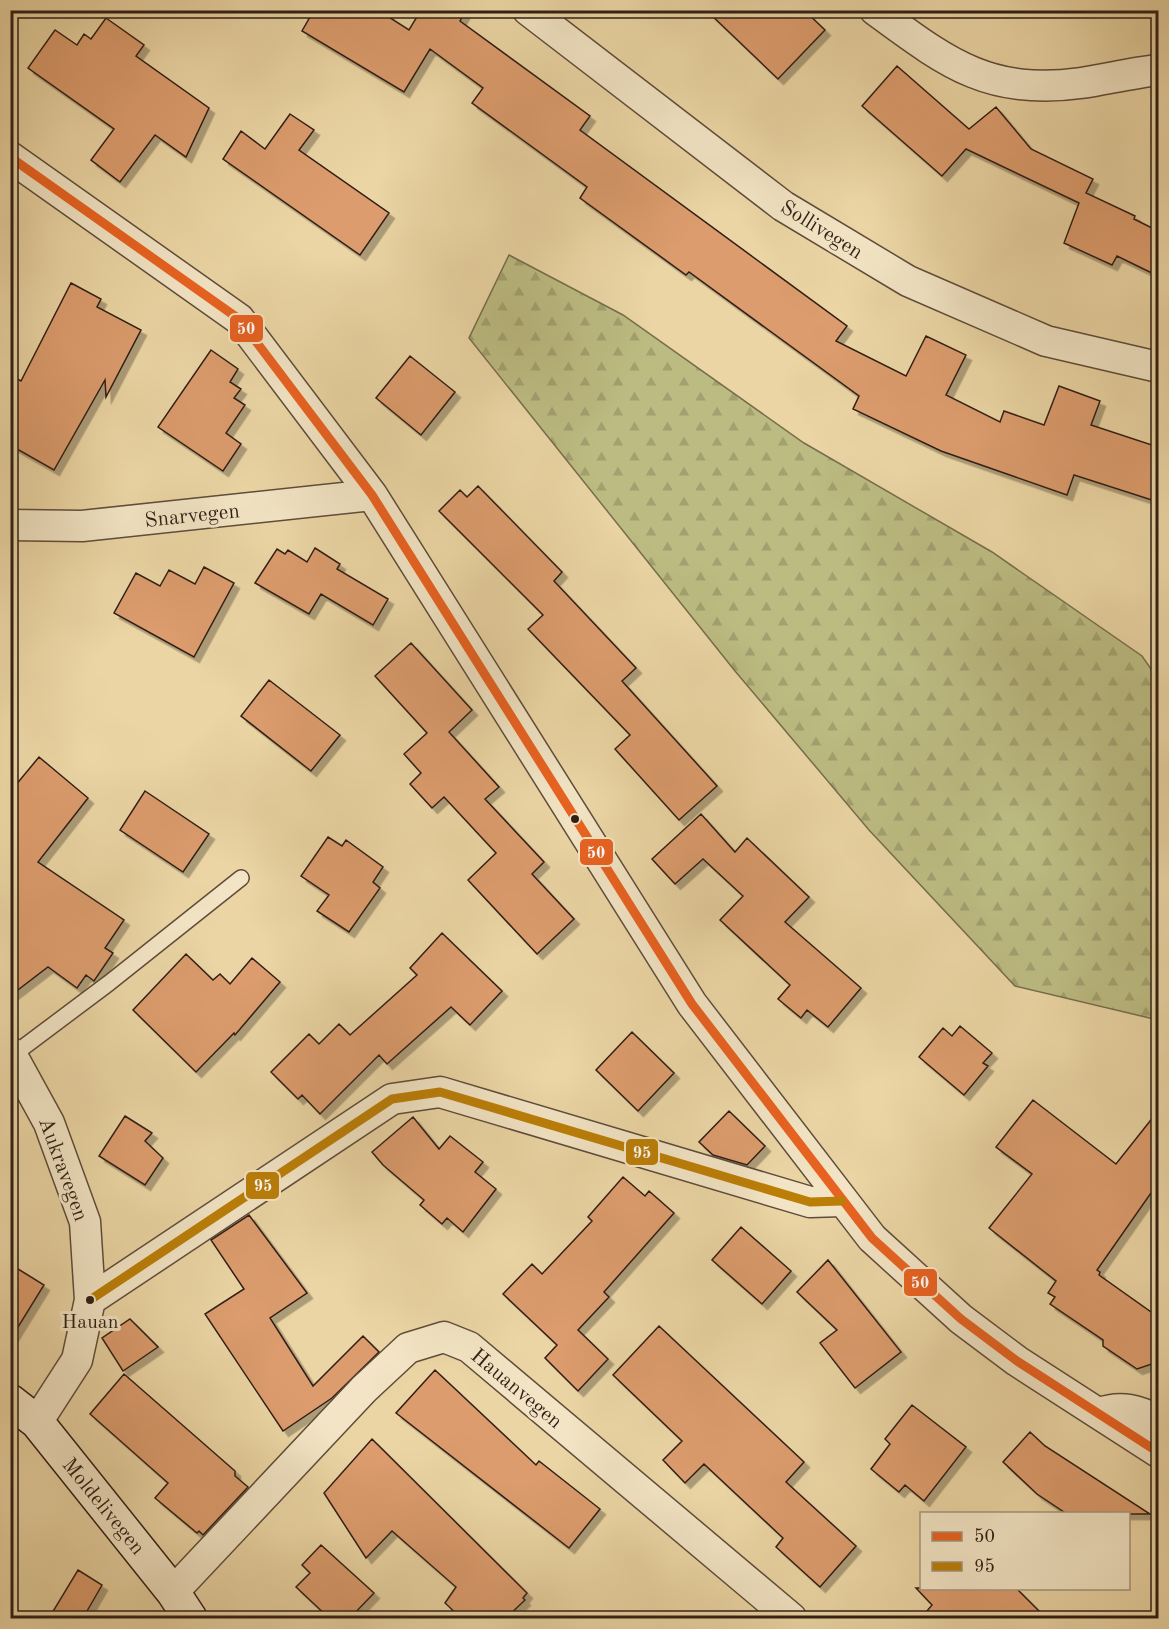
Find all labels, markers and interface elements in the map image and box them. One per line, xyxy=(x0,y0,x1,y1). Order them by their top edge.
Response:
street label: Sollivegen xyxy=(776,197,866,264)
line badge: 50 xyxy=(229,314,264,343)
text: 50 xyxy=(237,322,255,338)
street label: Snarvegen xyxy=(144,501,241,532)
unlabelled marker xyxy=(569,813,581,825)
line badge: 50 xyxy=(579,838,614,866)
text: 50 xyxy=(587,846,605,862)
street label: Aukravegen xyxy=(34,1115,91,1224)
line badge: 95 xyxy=(625,1138,659,1166)
text: 95 xyxy=(633,1146,651,1162)
line badge: 95 xyxy=(245,1171,280,1200)
text: 95 xyxy=(254,1179,272,1195)
line badge: 50 xyxy=(903,1268,938,1297)
text: 50 xyxy=(911,1276,929,1292)
marker: Hauan xyxy=(84,1294,96,1306)
place label: Hauan xyxy=(62,1313,119,1333)
street label: Hauanvegen xyxy=(466,1345,566,1433)
street label: Moldelivegen xyxy=(58,1455,148,1559)
legend xyxy=(920,1512,1130,1590)
text: 50 xyxy=(974,1528,995,1546)
text: 95 xyxy=(974,1558,995,1576)

